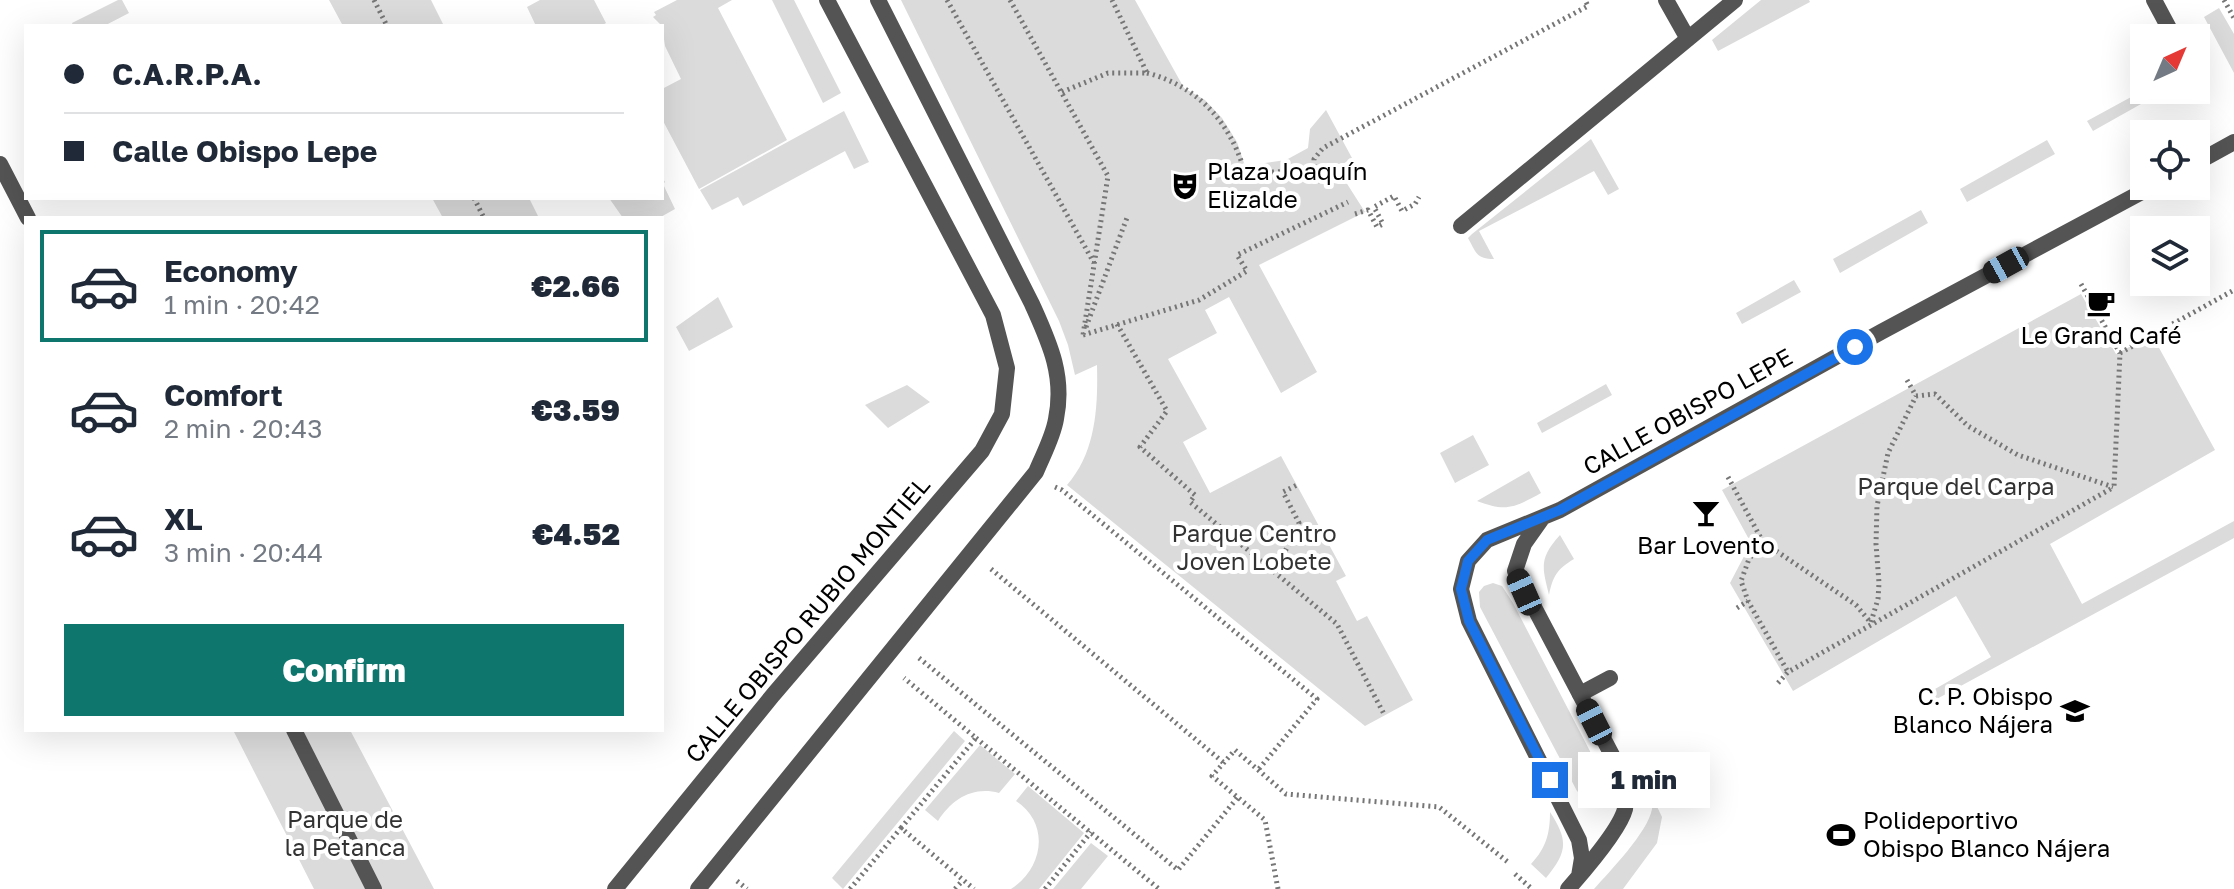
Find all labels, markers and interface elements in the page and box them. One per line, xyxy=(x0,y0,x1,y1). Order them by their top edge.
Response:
north arrow xyxy=(2130,24,2210,104)
map controls xyxy=(2130,24,2210,296)
text: C.A.R.P.A. xyxy=(112,56,262,92)
button: locate xyxy=(2130,120,2210,200)
text: Calle Obispo Lepe xyxy=(112,133,377,169)
place label: Plaza Joaquín Elizalde xyxy=(1207,156,1368,213)
theatre icon: Plaza Joaquín Elizalde xyxy=(1170,171,1200,201)
button: layers xyxy=(2130,216,2210,296)
car xyxy=(1979,243,2033,287)
icon: car xyxy=(68,250,140,322)
text: Economy xyxy=(164,253,298,289)
text: €2.66 xyxy=(531,268,620,304)
cafe icon: Le Grand Café xyxy=(2086,288,2116,318)
text: 1 min · 20:42 xyxy=(164,289,320,320)
place label: Le Grand Café xyxy=(2021,320,2181,349)
route start xyxy=(1837,329,1873,365)
street label: CALLE OBISPO LEPE xyxy=(1578,341,1797,480)
icon: car xyxy=(68,374,140,446)
text: Comfort xyxy=(164,377,283,413)
text: €3.59 xyxy=(531,392,620,428)
text: 2 min · 20:43 xyxy=(164,413,322,444)
street label: CALLE OBISPO RUBIO MONTIEL xyxy=(679,470,935,768)
park label: Parque del Carpa xyxy=(1857,471,2055,500)
icon: car xyxy=(68,498,140,570)
bar icon: Bar Lovento xyxy=(1691,498,1721,528)
text: XL xyxy=(164,501,203,537)
text: €4.52 xyxy=(532,516,620,552)
park label: Parque Centro Joven Lobete xyxy=(1171,518,1337,575)
place label: Bar Lovento xyxy=(1637,530,1775,559)
text: 3 min · 20:44 xyxy=(164,537,323,568)
car xyxy=(1503,565,1545,619)
button: Confirm xyxy=(64,624,624,716)
place label: C. P. Obispo Blanco Nájera xyxy=(1893,681,2053,738)
car xyxy=(1572,695,1616,749)
school or university icon: C. P. Obispo Blanco Nájera xyxy=(2060,696,2090,726)
callout: 1 min xyxy=(1578,752,1710,808)
route end xyxy=(1532,762,1568,798)
text: 1 min xyxy=(1611,764,1677,795)
park label: Parque de la Petanca xyxy=(284,804,406,861)
place label: Polideportivo Obispo Blanco Nájera xyxy=(1863,805,2110,862)
sports icon: Polideportivo Obispo Blanco Nájera xyxy=(1826,820,1856,850)

